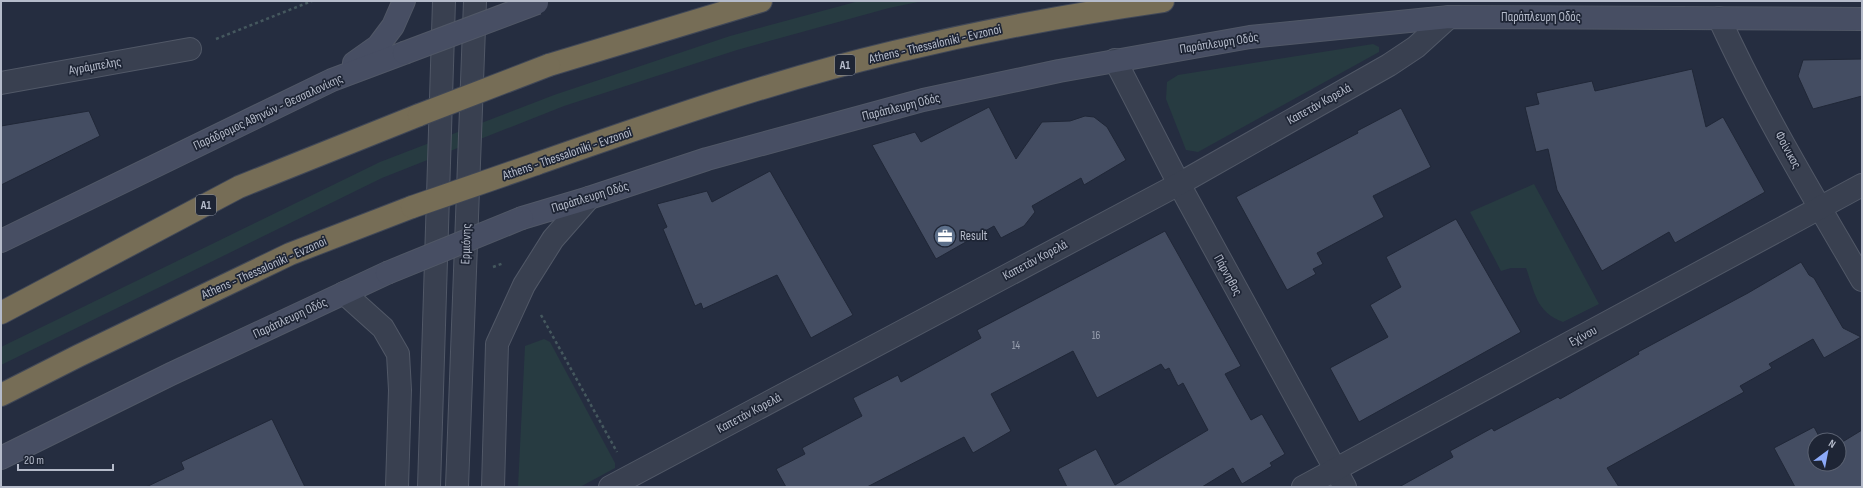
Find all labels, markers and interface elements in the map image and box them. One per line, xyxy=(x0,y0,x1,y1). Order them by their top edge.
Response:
street label: Παράπλευρη Οδός xyxy=(1501,9,1581,25)
street label: Athens - Thessaloniki - Evzonoi xyxy=(866,21,1003,67)
street label: Παράπλευρη Οδός xyxy=(1178,29,1260,57)
street label: Αγράμπελης xyxy=(66,54,123,79)
road number: Α1 xyxy=(835,55,855,75)
street label: Παράδρομος Αθηνών - Θεσσαλονίκης xyxy=(191,70,345,154)
street label: Καπετάν Κορελά xyxy=(1284,80,1354,128)
street label: Παράπλευρη Οδός xyxy=(860,90,942,124)
street label: Athens - Thessaloniki - Evzonoi xyxy=(499,124,634,184)
street label: Φοίνικος xyxy=(1771,129,1805,171)
street label: Παράπλευρη Οδός xyxy=(550,178,630,216)
road number: Α1 xyxy=(196,195,216,215)
street label: Ερμιόνης xyxy=(457,223,475,265)
office icon: Result xyxy=(932,223,958,249)
place label: Result xyxy=(960,228,988,244)
street label: Athens - Thessaloniki - Evzonoi xyxy=(198,233,329,303)
street label: Καπετάν Κορελά xyxy=(1000,236,1071,284)
street label: Πάρνηθος xyxy=(1210,252,1246,298)
street label: Παράπλευρη Οδός xyxy=(250,294,330,342)
street label: Εχίνου xyxy=(1566,322,1600,350)
house number: 16 xyxy=(1092,329,1101,342)
house number: 14 xyxy=(1012,339,1021,352)
street label: Καπετάν Κορελά xyxy=(714,389,785,437)
north arrow xyxy=(1807,432,1847,472)
text: N xyxy=(1826,437,1838,451)
scale bar xyxy=(18,446,113,472)
text: 20 m xyxy=(24,453,44,468)

